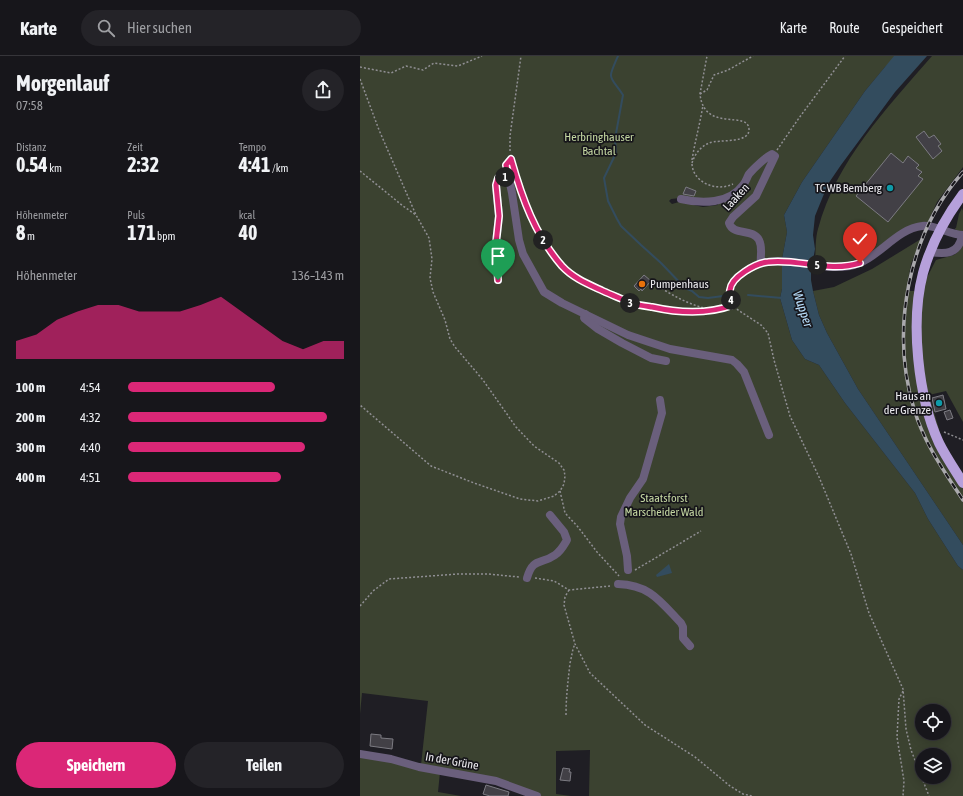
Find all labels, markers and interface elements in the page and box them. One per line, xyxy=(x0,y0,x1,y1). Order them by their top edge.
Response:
search box xyxy=(81,10,361,46)
text: Karte xyxy=(20,17,57,39)
icon: search xyxy=(95,17,117,39)
text: Hier suchen xyxy=(127,19,192,36)
text: Karte xyxy=(780,20,807,36)
text: Route xyxy=(829,20,860,36)
text: Gespeichert xyxy=(882,20,943,36)
button: share xyxy=(302,69,344,111)
text: Morgenlauf xyxy=(16,70,109,96)
text: 07:58 xyxy=(16,98,43,113)
park label: Herbringhauser Bachtal xyxy=(564,130,634,158)
text: Distanz xyxy=(16,141,46,153)
text: Zeit xyxy=(127,141,143,153)
text: Tempo xyxy=(239,141,266,153)
text: 0.54 xyxy=(16,153,48,176)
text: 2:32 xyxy=(127,153,159,176)
text: 4:41 xyxy=(239,153,270,176)
text: km xyxy=(48,162,62,174)
text: /km xyxy=(270,162,288,174)
pin: 1 xyxy=(495,167,515,187)
text: 1 xyxy=(502,171,508,183)
street label: Laaken xyxy=(720,180,752,214)
place label: TC WB Bemberg xyxy=(815,181,883,195)
marker: TC WB Bemberg xyxy=(885,183,895,193)
text: Höhenmeter xyxy=(16,209,67,221)
text: Puls xyxy=(127,209,145,221)
text: kcal xyxy=(239,209,255,221)
text: 8 xyxy=(16,221,25,244)
text: 171 xyxy=(127,221,156,244)
text: 40 xyxy=(239,221,257,244)
pin xyxy=(843,222,877,263)
icon: check xyxy=(849,228,871,250)
text: m xyxy=(25,230,35,242)
text: bpm xyxy=(156,230,175,242)
pin: 2 xyxy=(533,230,553,250)
text: 2 xyxy=(540,234,546,246)
pin xyxy=(481,239,515,280)
icon: arrive xyxy=(487,245,509,267)
pin: 5 xyxy=(807,255,827,275)
text: 5 xyxy=(814,259,820,271)
text: Höhenmeter xyxy=(16,268,77,283)
text: 136–143 m xyxy=(292,268,344,283)
place label: Pumpenhaus xyxy=(650,277,709,291)
marker: Pumpenhaus xyxy=(637,279,647,289)
water label: Wupper xyxy=(790,289,817,330)
pin: 4 xyxy=(721,290,741,310)
pin: 3 xyxy=(620,293,640,313)
text: 4 xyxy=(728,294,734,306)
text: 3 xyxy=(627,297,633,309)
text: 100 m xyxy=(16,380,45,395)
text: 4:54 xyxy=(80,380,101,395)
place label: Haus an der Grenze xyxy=(884,389,931,417)
marker: Haus an der Grenze xyxy=(934,398,944,408)
text: 200 m xyxy=(16,410,45,425)
text: 4:32 xyxy=(80,410,101,425)
text: 300 m xyxy=(16,440,45,455)
text: 4:40 xyxy=(80,440,101,455)
text: 400 m xyxy=(16,470,45,485)
text: 4:51 xyxy=(80,470,101,485)
park label: Staatsforst Marscheider Wald xyxy=(625,491,703,519)
map controls xyxy=(915,704,951,784)
button: locate xyxy=(915,704,951,740)
button: Speichern xyxy=(16,742,176,788)
button: Teilen xyxy=(184,742,344,788)
button: layers xyxy=(915,748,951,784)
street label: In der Grüne xyxy=(424,749,480,773)

